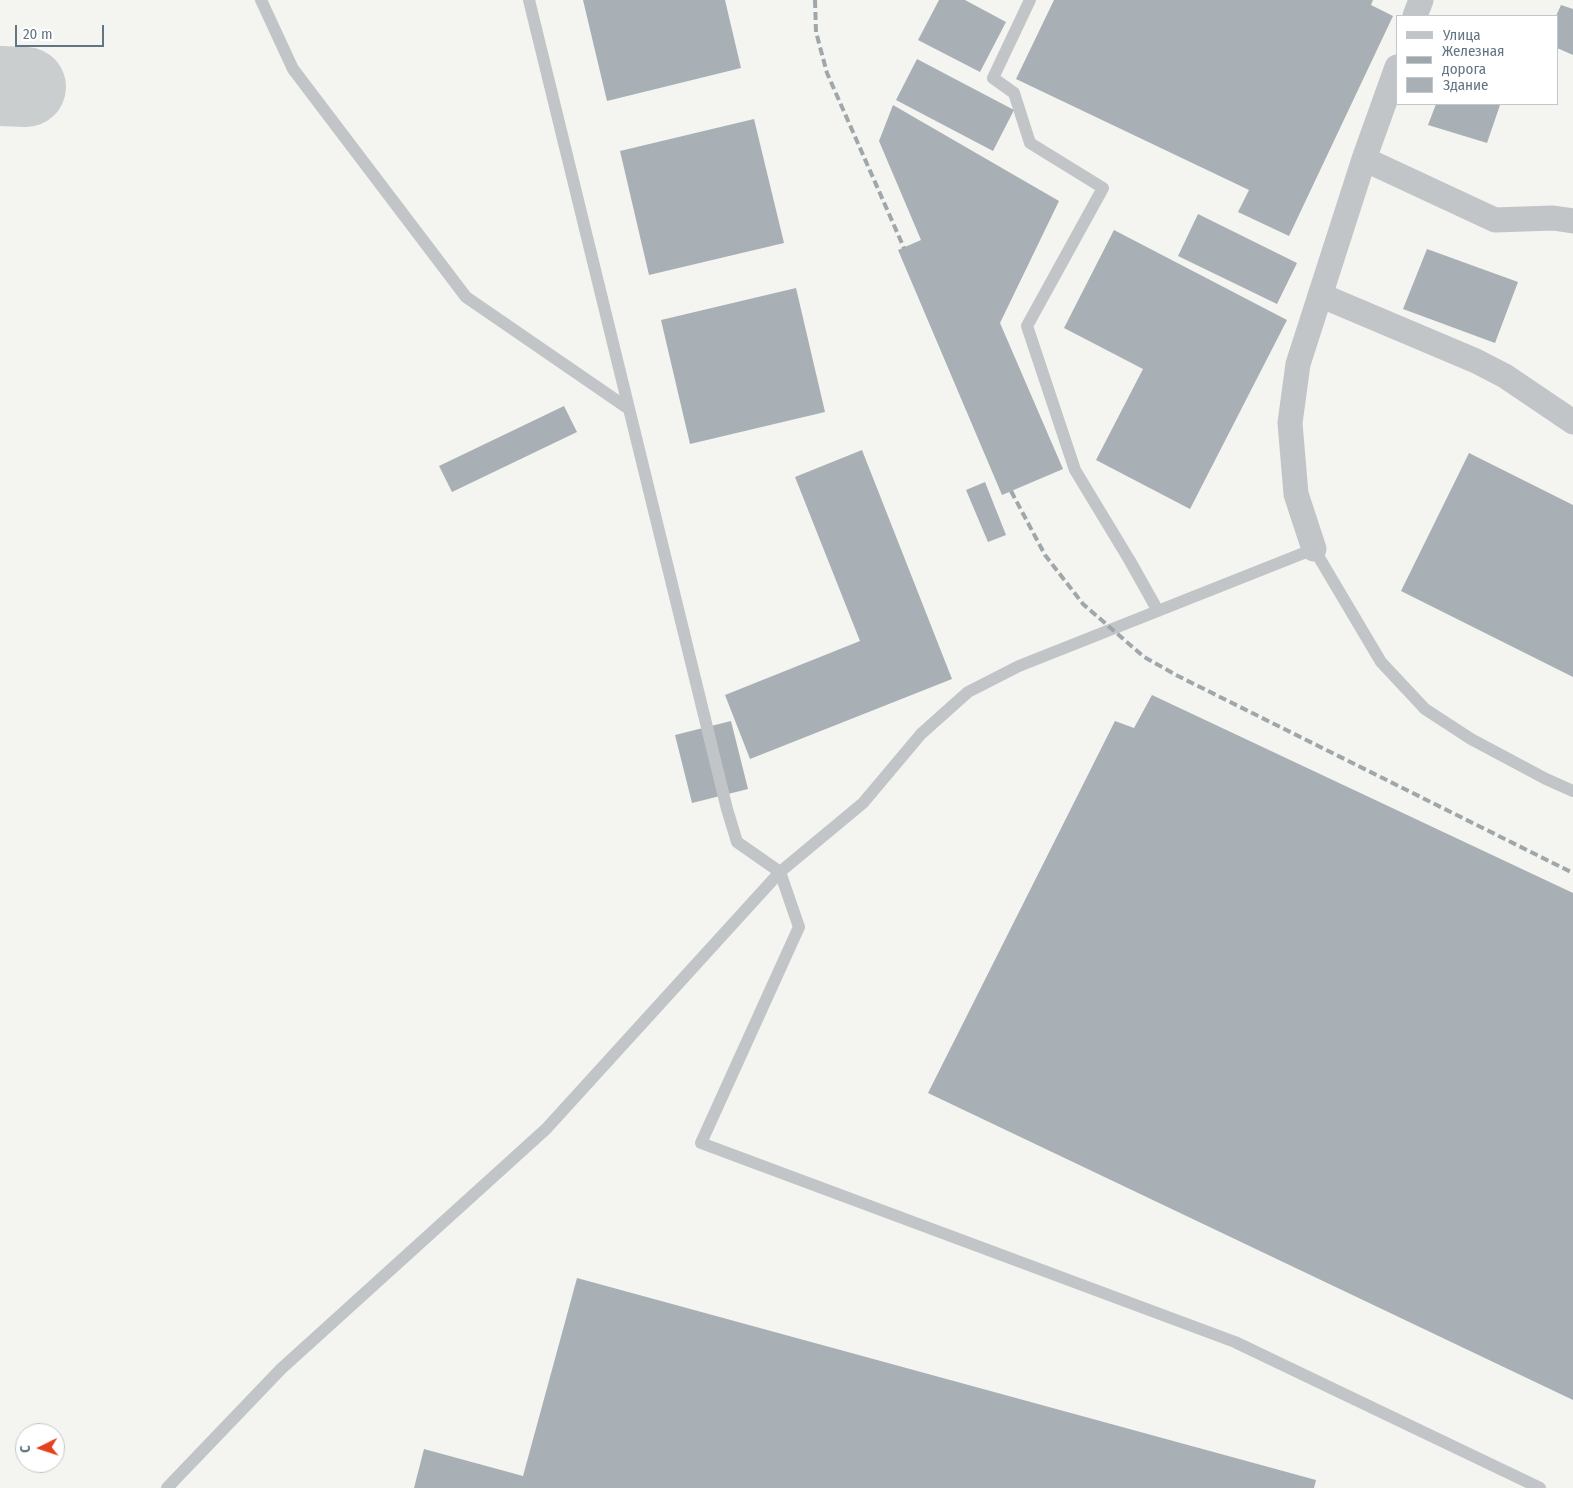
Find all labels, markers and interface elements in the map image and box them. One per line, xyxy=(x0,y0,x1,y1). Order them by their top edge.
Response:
scale bar xyxy=(18,15,106,47)
legend xyxy=(1396,15,1558,105)
text: 20 m xyxy=(23,25,53,43)
text: Улица xyxy=(1443,26,1481,44)
text: Железная дорога xyxy=(1442,42,1504,78)
text: Здание xyxy=(1443,76,1489,94)
north arrow xyxy=(15,1423,65,1473)
text: С xyxy=(17,1445,34,1453)

